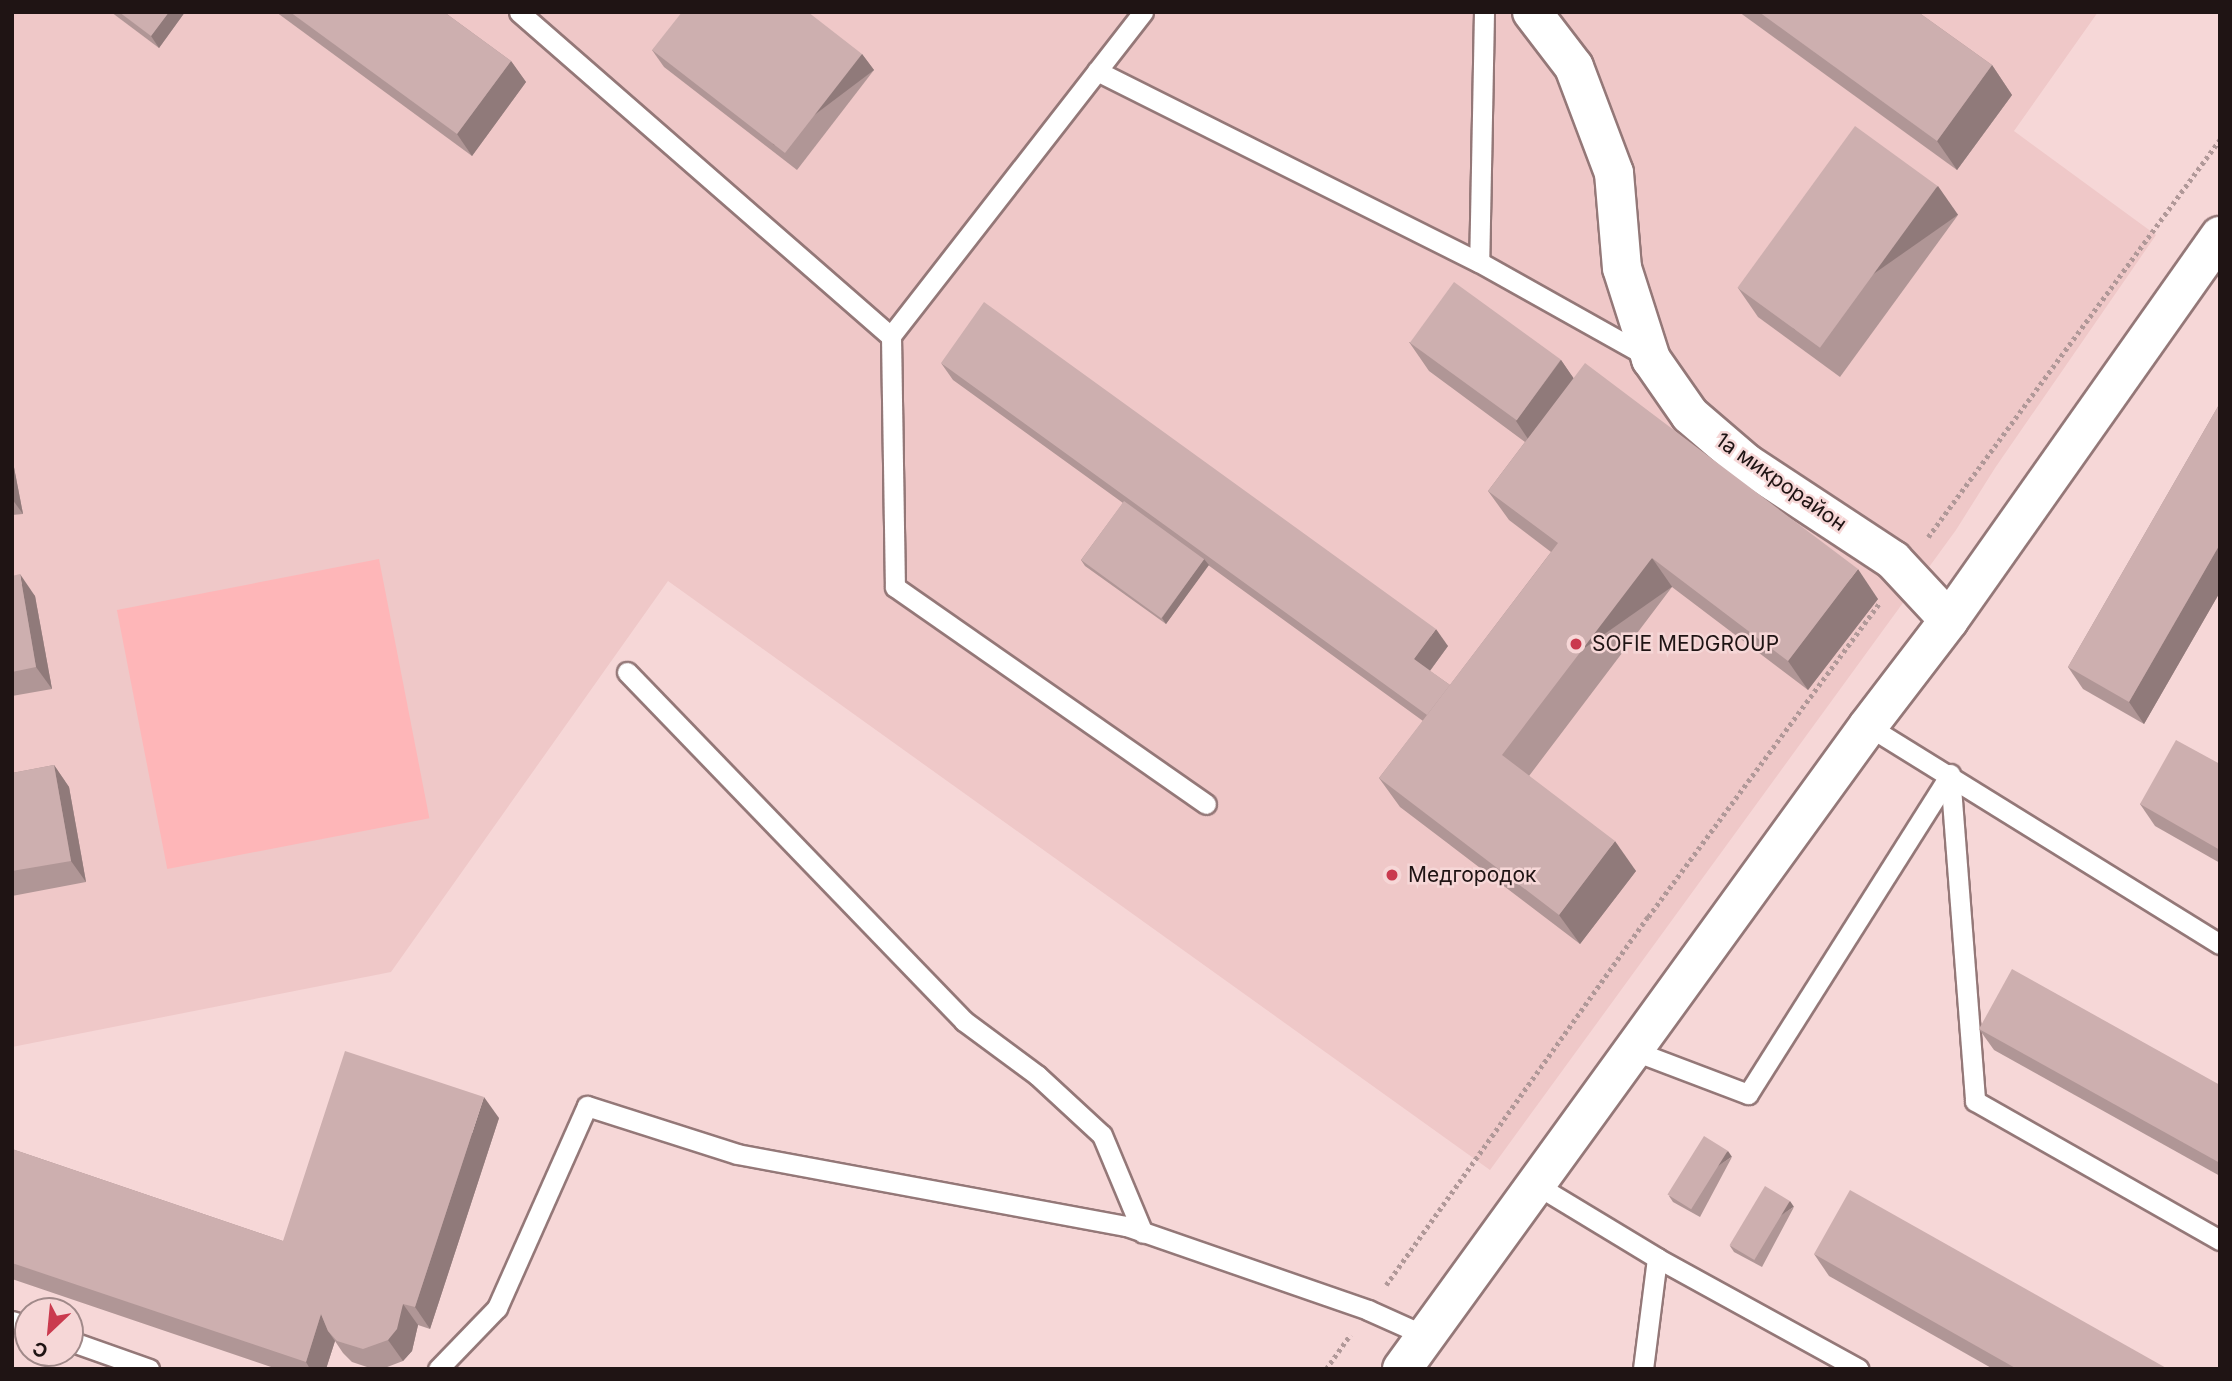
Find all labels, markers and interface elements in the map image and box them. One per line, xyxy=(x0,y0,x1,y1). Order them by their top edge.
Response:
street label: 1а микрорайон xyxy=(1711,428,1851,536)
place label: SOFIE MEDGROUP xyxy=(1592,631,1779,657)
marker: SOFIE MEDGROUP xyxy=(1566,634,1586,654)
place label: Медгородок xyxy=(1408,862,1536,888)
marker: Медгородок xyxy=(1382,865,1402,885)
north arrow xyxy=(14,1297,84,1367)
text: С xyxy=(29,1336,52,1363)

